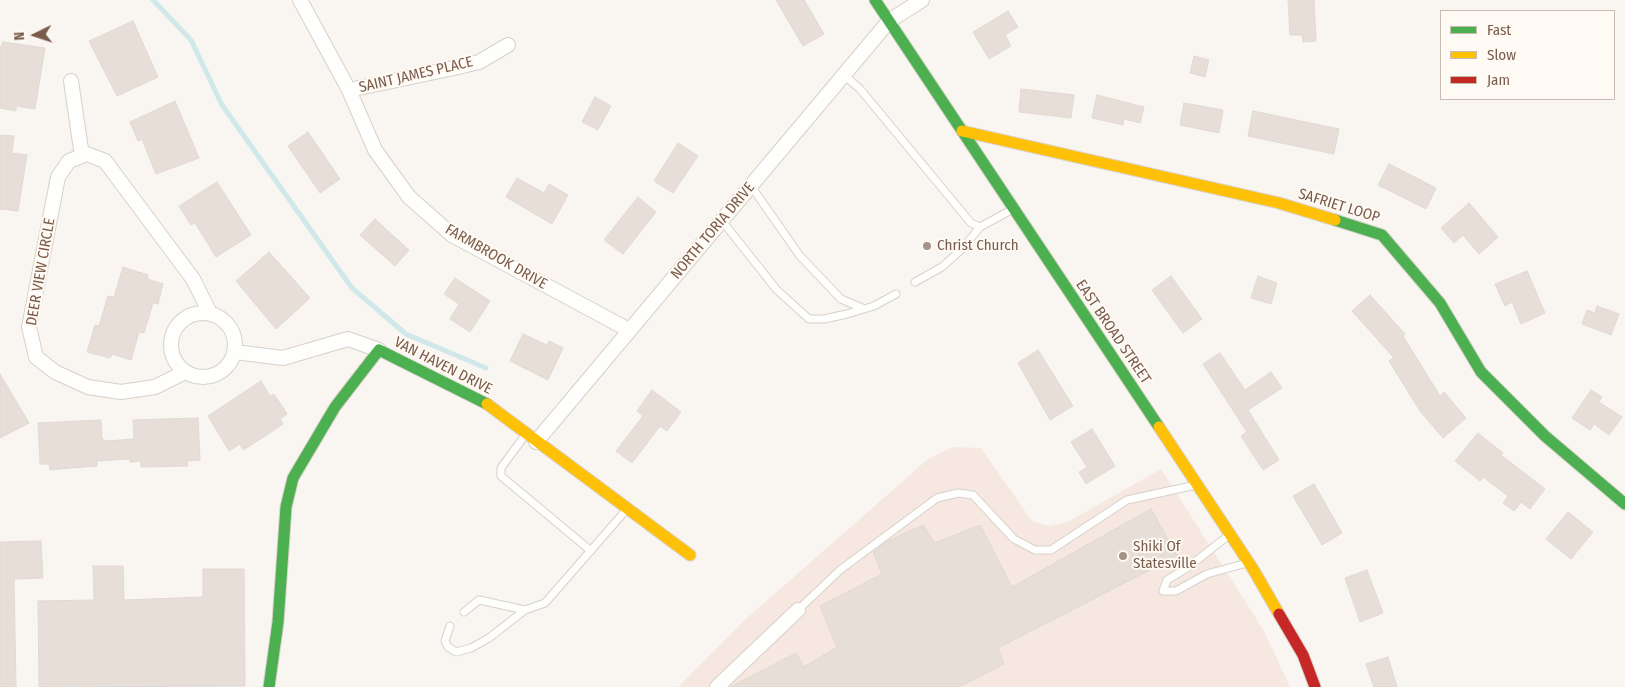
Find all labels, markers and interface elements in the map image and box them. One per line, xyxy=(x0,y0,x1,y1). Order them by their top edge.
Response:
north arrow xyxy=(10,10,60,60)
legend xyxy=(1440,10,1615,100)
text: Fast xyxy=(1487,21,1511,39)
text: N xyxy=(11,31,28,41)
text: Slow xyxy=(1487,46,1516,64)
street label: SAINT JAMES PLACE xyxy=(357,53,475,97)
text: Jam xyxy=(1487,71,1510,89)
street label: NORTH TORIA DRIVE xyxy=(667,179,759,283)
street label: SAFRIET LOOP xyxy=(1296,185,1382,227)
street label: DEER VIEW CIRCLE xyxy=(23,217,59,327)
street label: FARMBROOK DRIVE xyxy=(442,221,550,293)
place label: Christ Church xyxy=(937,237,1019,255)
marker: Christ Church xyxy=(921,240,933,252)
street label: EAST BROAD STREET xyxy=(1072,277,1154,387)
street label: VAN HAVEN DRIVE xyxy=(391,334,495,398)
place label: Shiki Of Statesville xyxy=(1133,538,1197,573)
marker: Shiki Of Statesville xyxy=(1117,550,1129,562)

